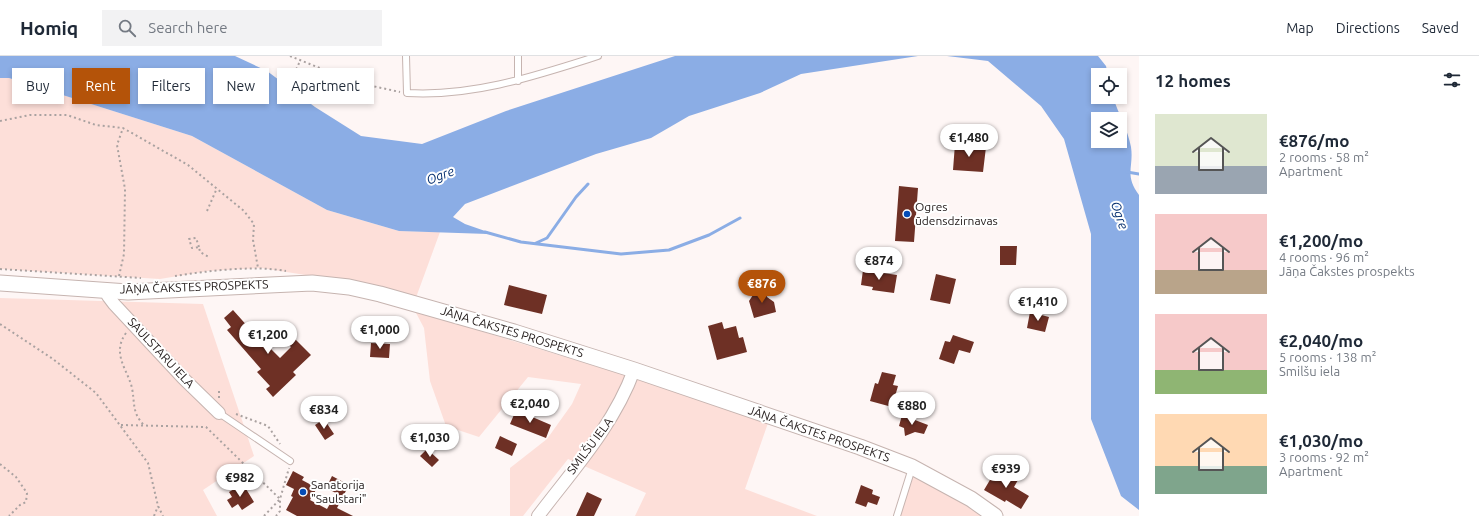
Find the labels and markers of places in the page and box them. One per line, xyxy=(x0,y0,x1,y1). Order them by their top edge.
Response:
pin: €1,480 xyxy=(936,124,1002,158)
place label: Ogres ūdensdzirnavas xyxy=(915,200,998,227)
marker: Ogres ūdensdzirnavas xyxy=(902,209,912,219)
pin: €874 xyxy=(855,247,903,281)
pin: €876 xyxy=(738,270,786,304)
pin: €1,410 xyxy=(1005,288,1071,322)
pin: €1,000 xyxy=(347,316,413,350)
pin: €1,200 xyxy=(235,321,301,355)
pin: €2,040 xyxy=(497,390,563,424)
pin: €880 xyxy=(888,392,936,426)
pin: €834 xyxy=(300,396,348,430)
pin: €1,030 xyxy=(397,424,463,458)
pin: €939 xyxy=(982,455,1030,489)
pin: €982 xyxy=(216,464,264,498)
place label: Sanatorija "Saulstari" xyxy=(311,478,367,505)
marker: Sanatorija "Saulstari" xyxy=(298,487,308,497)

